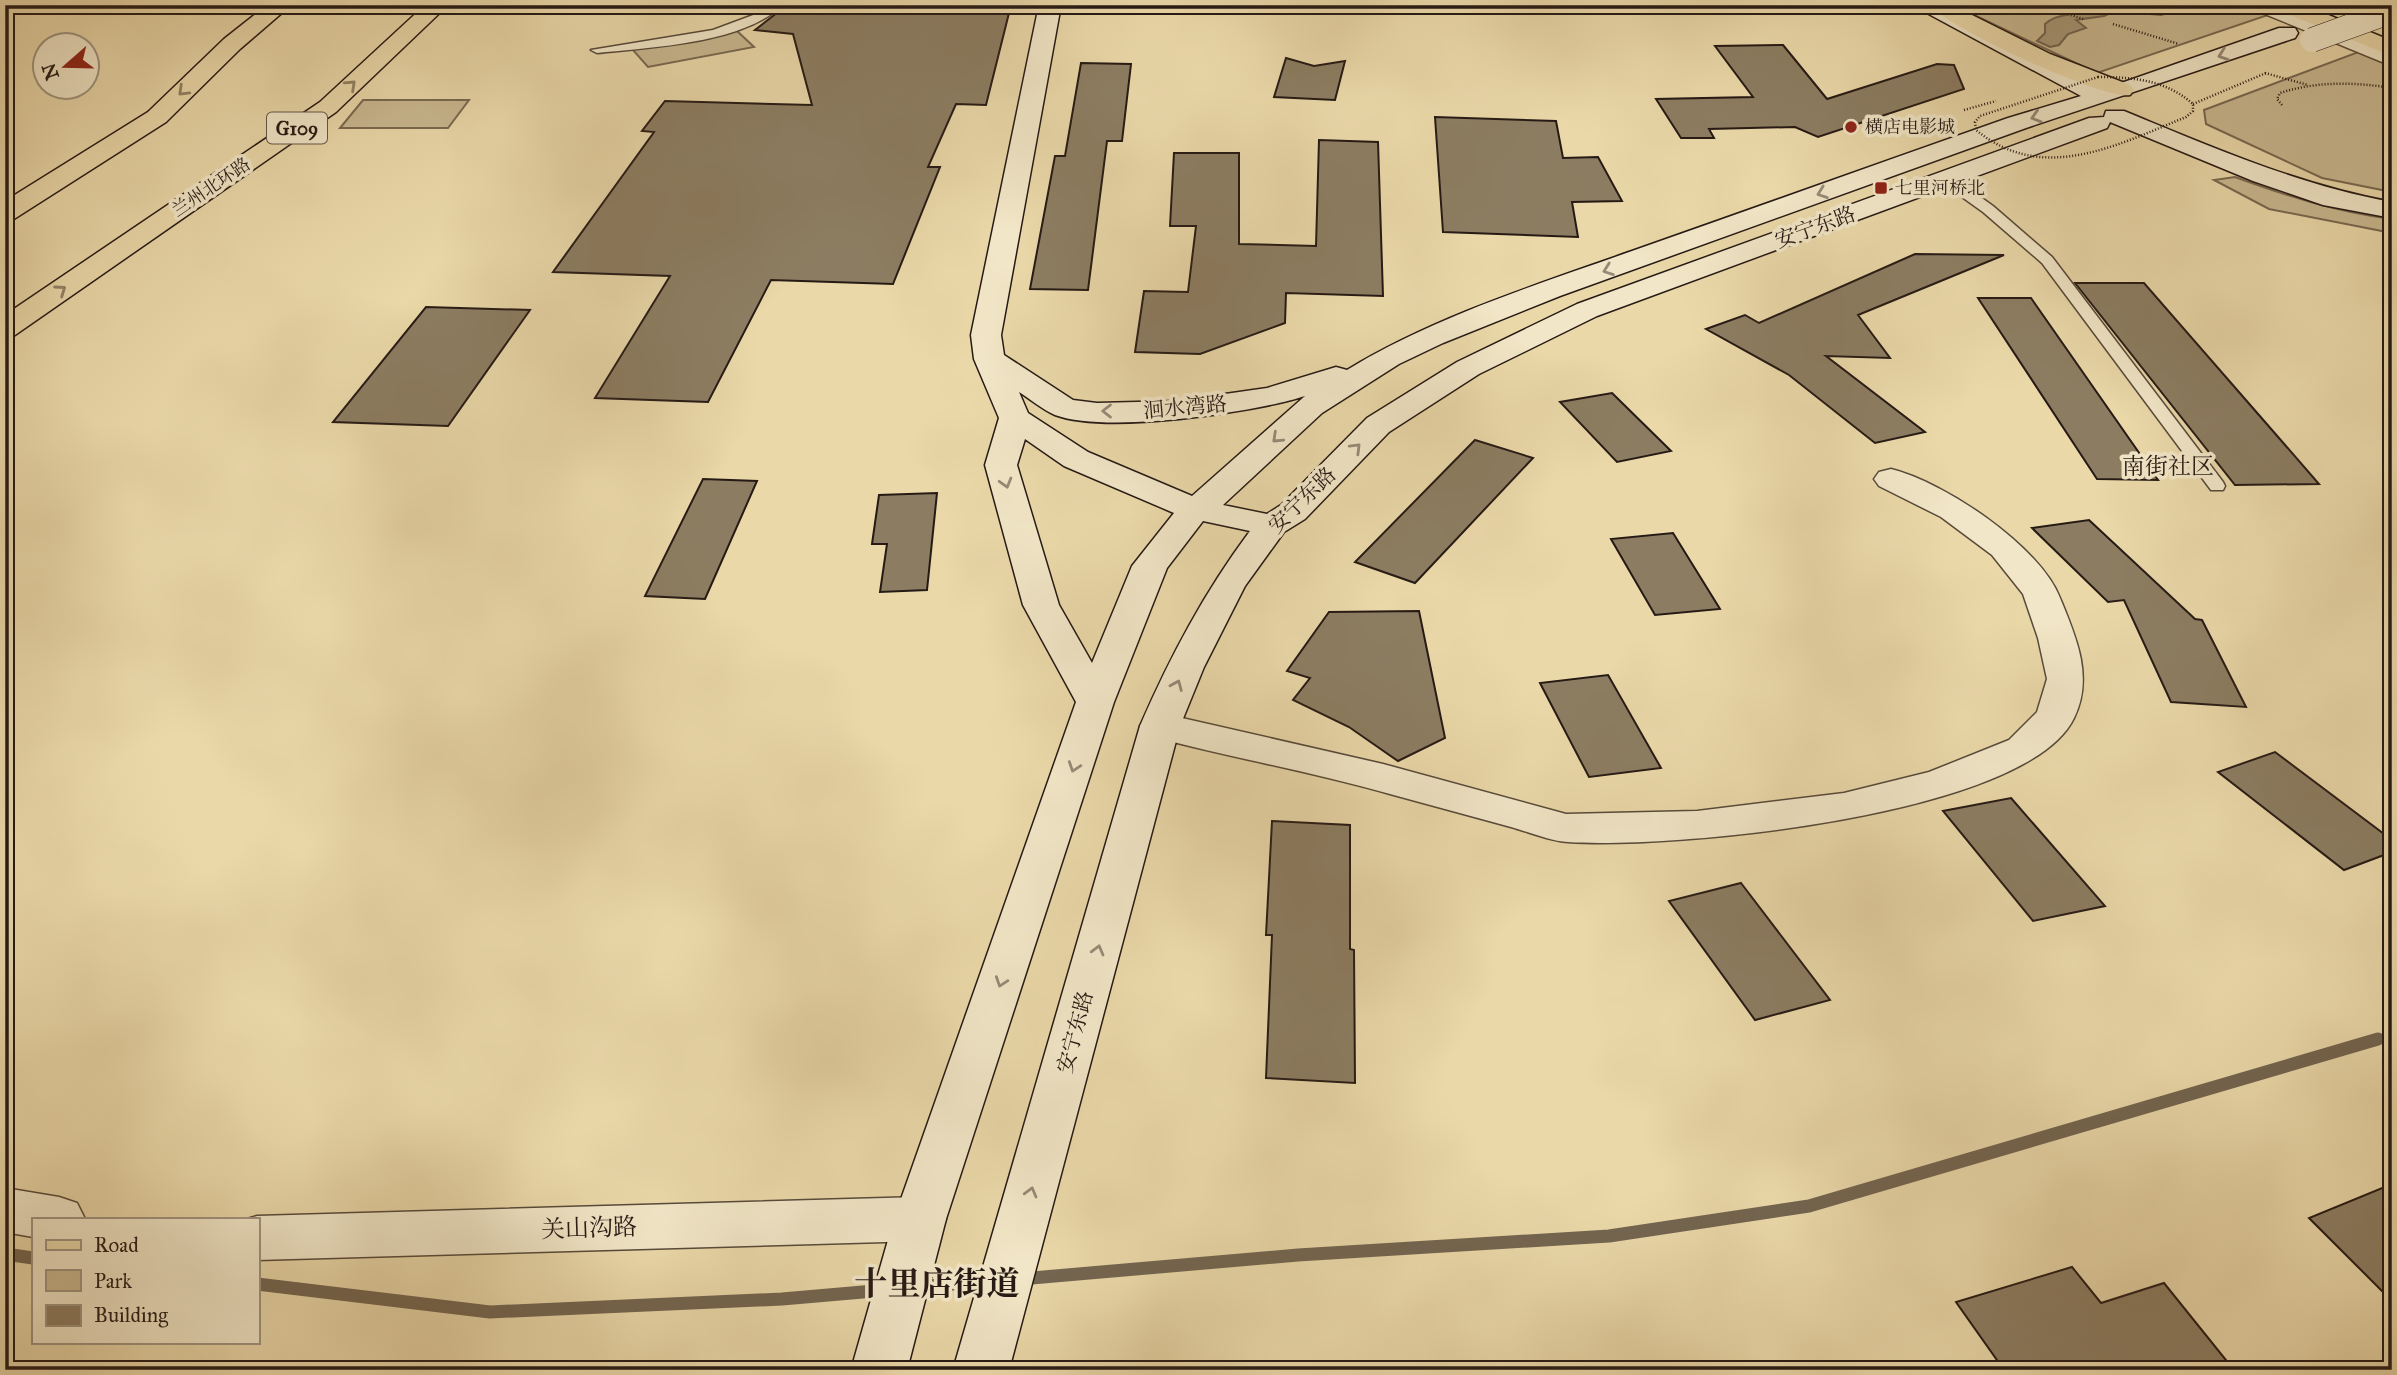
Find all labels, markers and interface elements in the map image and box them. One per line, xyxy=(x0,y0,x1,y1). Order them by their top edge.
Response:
north arrow xyxy=(32,32,102,102)
one-way arrow xyxy=(2217,47,2229,61)
text: N xyxy=(37,60,64,83)
one-way arrow xyxy=(343,81,356,94)
one-way arrow xyxy=(178,83,191,96)
one-way arrow xyxy=(2031,109,2043,124)
road number: G109 xyxy=(267,112,327,144)
place label: 横店电影城 xyxy=(1865,116,1955,138)
marker: 横店电影城 xyxy=(1843,119,1859,135)
street label: 兰州北环路 xyxy=(168,153,254,221)
place label: 七里河桥北 xyxy=(1895,177,1985,199)
marker: 七里河桥北 xyxy=(1873,180,1889,196)
one-way arrow xyxy=(1816,185,1828,199)
street label: 安宁东路 xyxy=(1771,200,1859,254)
one-way arrow xyxy=(1602,261,1614,275)
one-way arrow xyxy=(53,286,66,298)
street label: 洄水湾路 xyxy=(1142,390,1228,424)
one-way arrow xyxy=(1101,403,1111,419)
one-way arrow xyxy=(1272,429,1285,442)
one-way arrow xyxy=(1347,443,1360,456)
district label: 南街社区 xyxy=(2122,452,2214,480)
street label: 安宁东路 xyxy=(1263,461,1341,539)
one-way arrow xyxy=(998,477,1013,489)
one-way arrow xyxy=(1169,680,1183,692)
one-way arrow xyxy=(1067,760,1082,772)
one-way arrow xyxy=(1090,944,1104,956)
one-way arrow xyxy=(994,976,1009,988)
street label: 安宁东路 xyxy=(1052,988,1098,1076)
one-way arrow xyxy=(1022,1187,1037,1199)
street label: 关山沟路 xyxy=(541,1211,637,1245)
legend xyxy=(32,1218,259,1344)
text: Road xyxy=(94,1232,139,1258)
district label: 十里店街道 xyxy=(855,1264,1020,1304)
text: Park xyxy=(94,1268,132,1294)
text: Building xyxy=(94,1302,168,1328)

